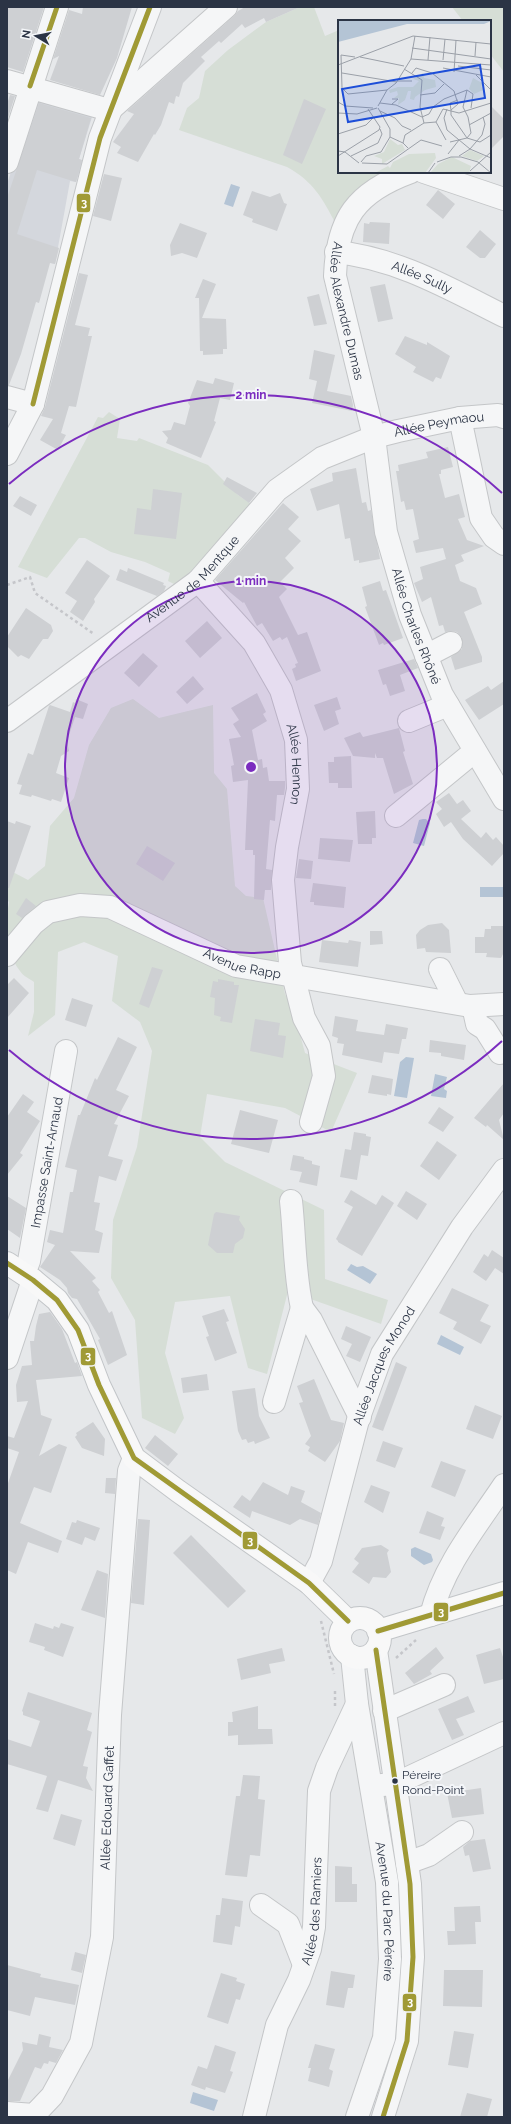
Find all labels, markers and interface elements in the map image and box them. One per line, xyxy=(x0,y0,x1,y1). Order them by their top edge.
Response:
north arrow xyxy=(16,16,56,56)
inset map xyxy=(338,20,491,173)
text: N xyxy=(20,29,34,40)
line badge: 3 xyxy=(76,193,91,213)
text: 3 xyxy=(81,197,87,210)
street label: Allée Alexandre Dumas xyxy=(327,240,367,382)
street label: Allée Sully xyxy=(390,258,455,297)
text: 2 min xyxy=(235,388,267,402)
street label: Allée Peymaou xyxy=(393,409,485,440)
street label: Avenue de Mentque xyxy=(142,532,242,625)
street label: Allée Charles Rhôné xyxy=(389,566,444,687)
text: 1 min xyxy=(236,574,266,588)
street label: Allée Hennon xyxy=(283,722,305,806)
centre of rings xyxy=(244,760,258,774)
street label: Avenue Rapp xyxy=(201,945,282,982)
street label: Impasse Saint-Arnaud xyxy=(28,1096,66,1229)
street label: Allée Jacques Monod xyxy=(350,1304,418,1427)
line badge: 3 xyxy=(80,1347,96,1366)
text: 3 xyxy=(85,1350,91,1363)
line badge: 3 xyxy=(242,1531,258,1550)
text: 3 xyxy=(247,1535,253,1548)
line badge: 3 xyxy=(433,1602,449,1622)
text: 3 xyxy=(438,1606,444,1619)
street label: Allée Edouard Gaffet xyxy=(97,1745,117,1870)
place label: Péreire Rond-Point xyxy=(402,1768,464,1797)
marker: Péreire Rond-Point xyxy=(390,1776,400,1786)
street label: Avenue du Parc Péreire xyxy=(372,1840,397,1982)
street label: Allée des Ramiers xyxy=(298,1857,325,1967)
line badge: 3 xyxy=(402,1993,417,2012)
text: 3 xyxy=(407,1996,413,2009)

